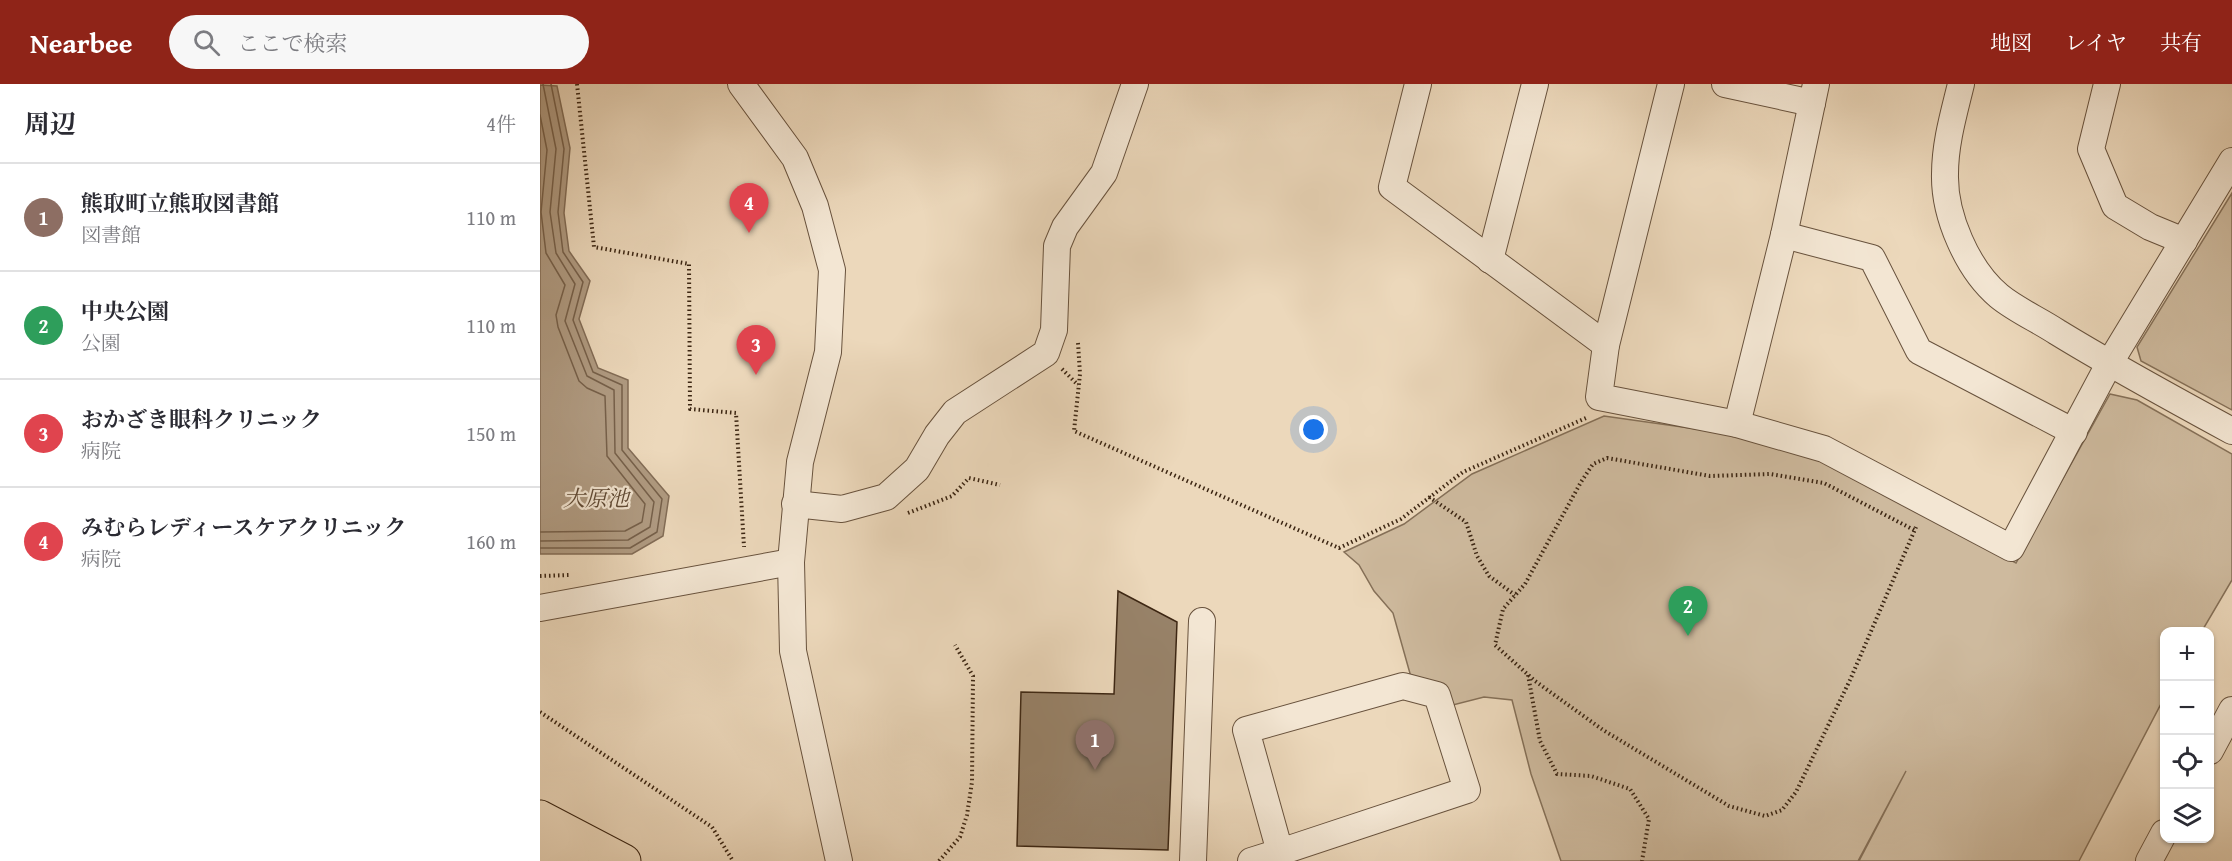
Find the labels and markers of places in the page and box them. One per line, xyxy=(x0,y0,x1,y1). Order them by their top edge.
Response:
pin: 4 xyxy=(730,184,768,233)
pin: 3 xyxy=(736,326,776,375)
pin: 2 xyxy=(1668,586,1708,636)
pin: 1 xyxy=(1076,720,1114,770)

